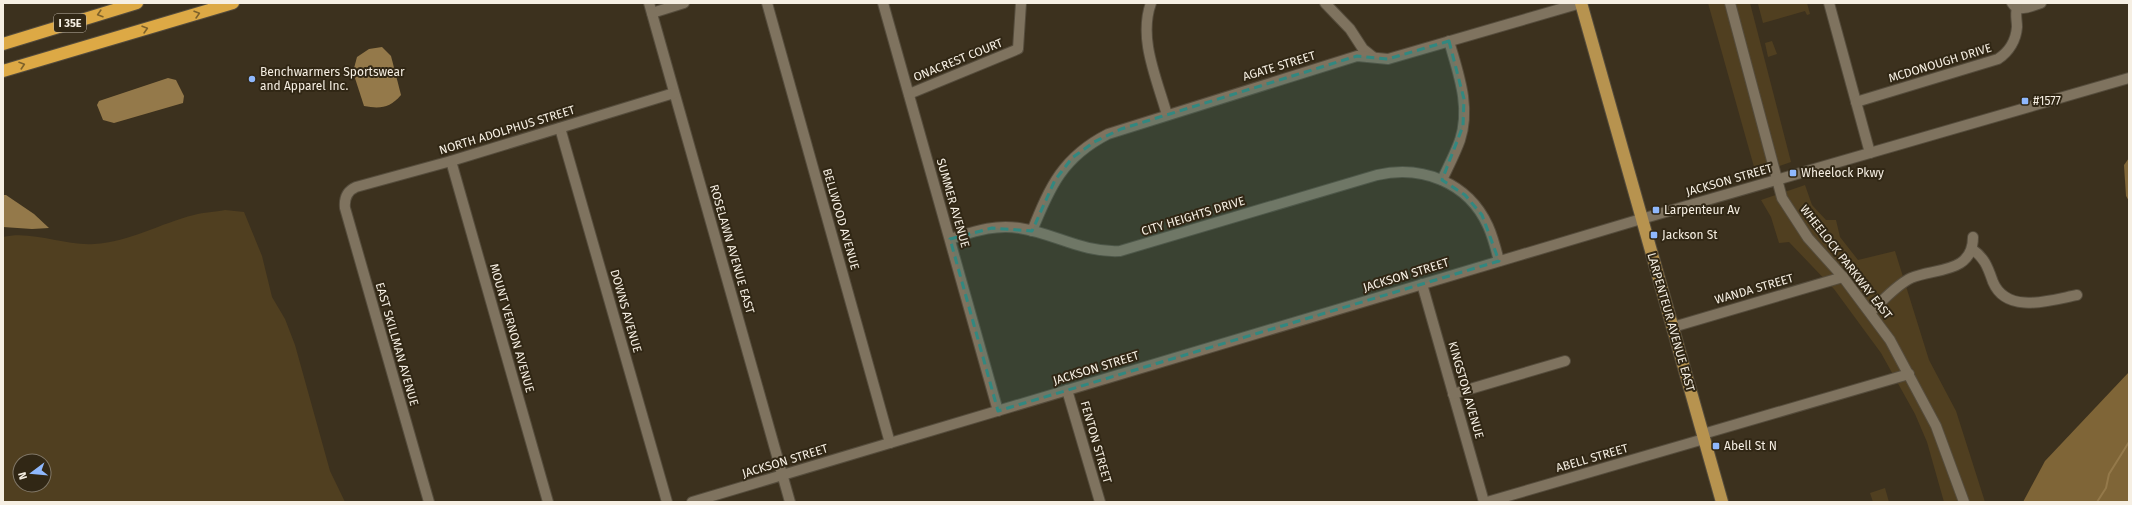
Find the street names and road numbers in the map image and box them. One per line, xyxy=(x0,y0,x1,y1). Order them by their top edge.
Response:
road number: I 35E xyxy=(54,14,86,32)
street label: ONACREST COURT xyxy=(911,35,1005,84)
street label: MCDONOUGH DRIVE xyxy=(1887,41,1993,85)
street label: AGATE STREET xyxy=(1241,48,1318,84)
street label: NORTH ADOLPHUS STREET xyxy=(437,102,577,157)
street label: SUMMER AVENUE xyxy=(934,157,972,249)
street label: JACKSON STREET xyxy=(1684,161,1775,199)
street label: BELLWOOD AVENUE xyxy=(820,167,862,271)
street label: ROSELAWN AVENUE EAST xyxy=(707,183,757,316)
street label: CITY HEIGHTS DRIVE xyxy=(1140,194,1246,238)
street label: WHEELOCK PARKWAY EAST xyxy=(1797,202,1895,322)
street label: LARPENTEUR AVENUE EAST xyxy=(1644,251,1698,394)
street label: JACKSON STREET xyxy=(1361,255,1451,295)
street label: MOUNT VERNON AVENUE xyxy=(487,262,537,394)
street label: DOWNS AVENUE xyxy=(607,268,645,354)
street label: WANDA STREET xyxy=(1713,271,1796,307)
street label: EAST SKILLMAN AVENUE xyxy=(373,281,421,407)
street label: KINGSTON AVENUE xyxy=(1445,340,1487,440)
street label: JACKSON STREET xyxy=(1051,348,1141,388)
street label: FENTON STREET xyxy=(1078,399,1115,485)
street label: JACKSON STREET xyxy=(740,441,830,481)
street label: ABELL STREET xyxy=(1554,441,1631,475)

